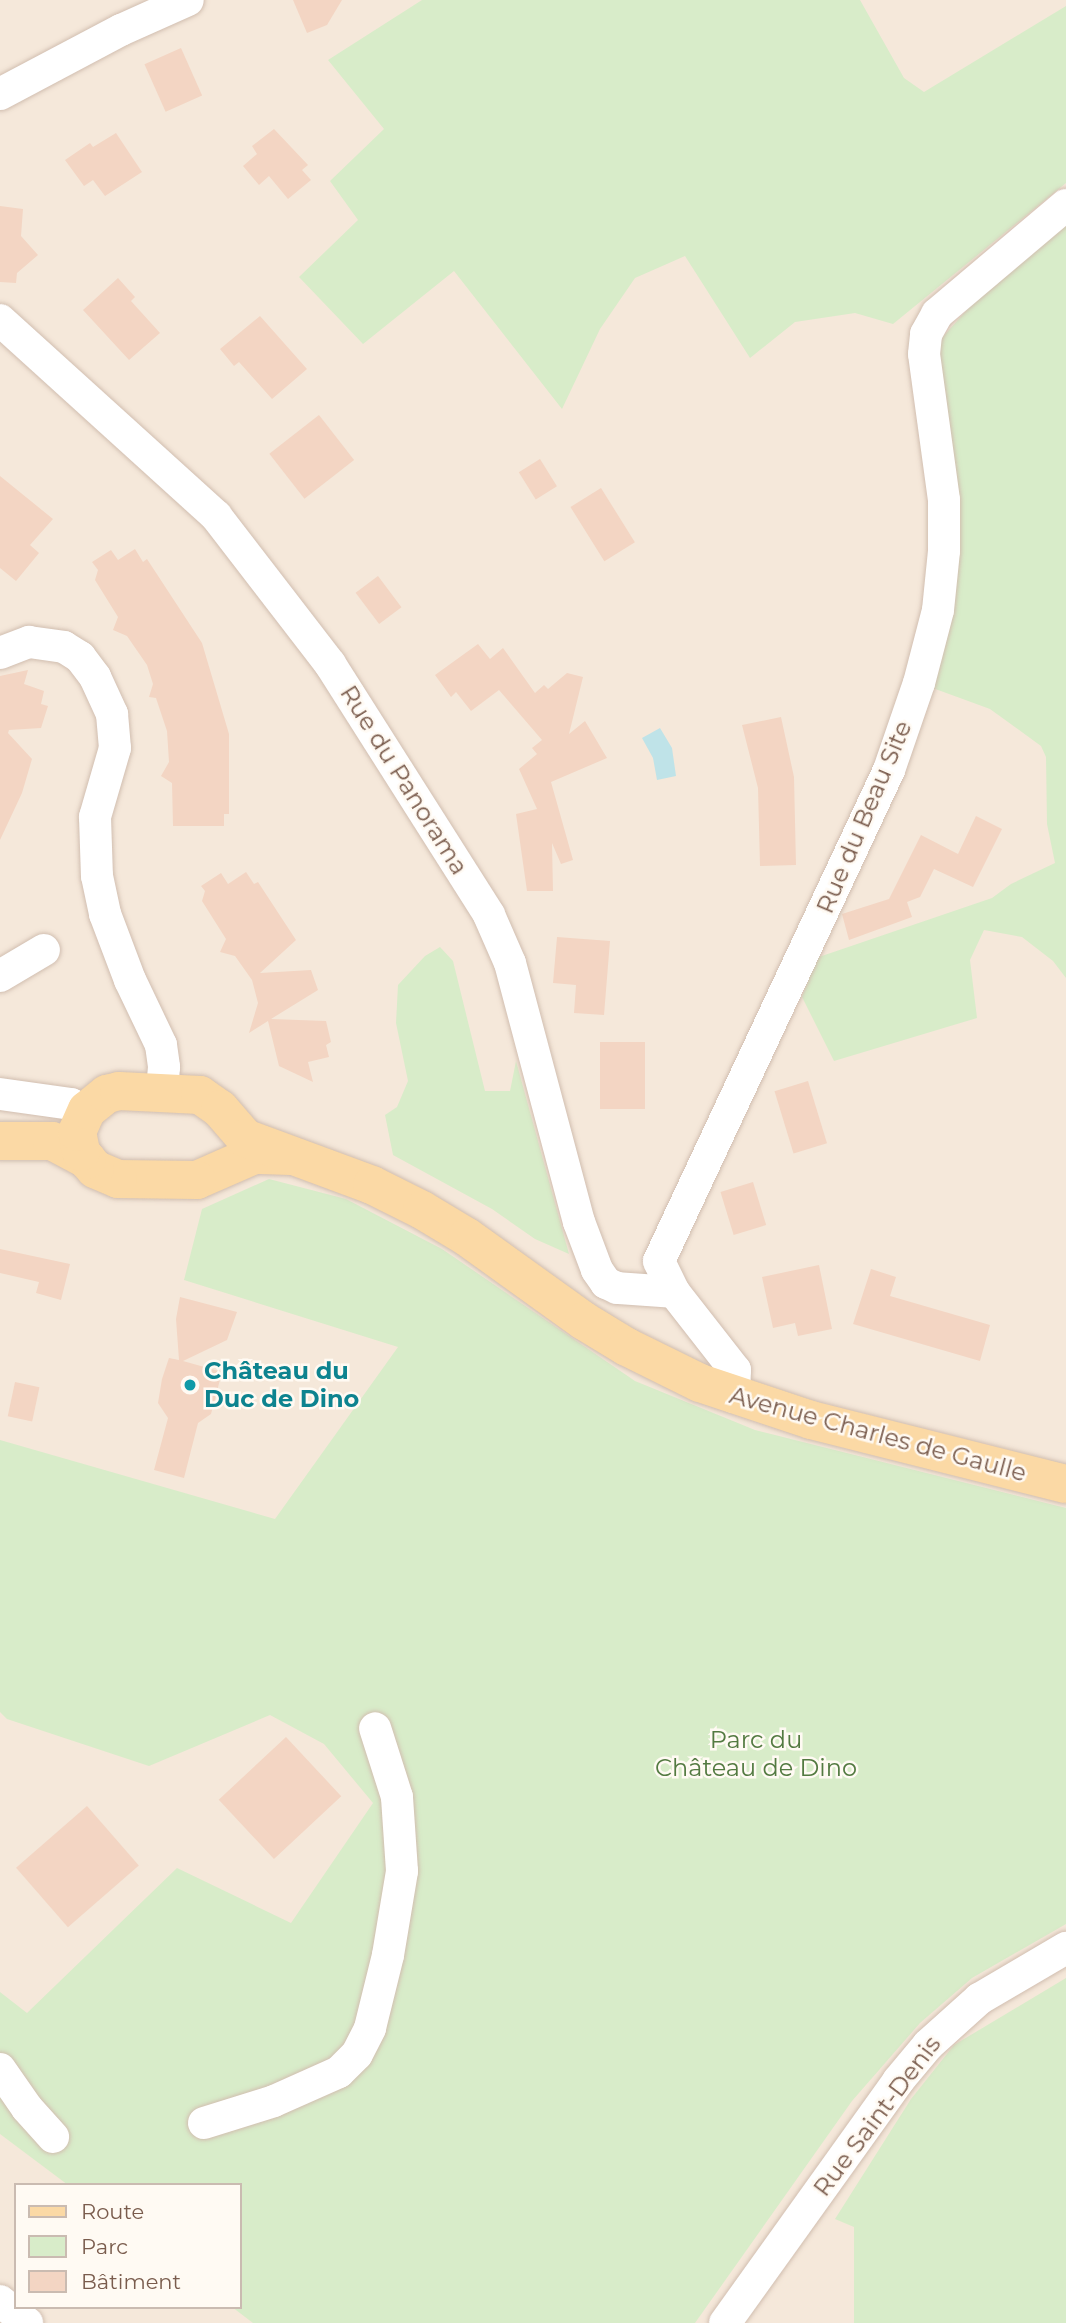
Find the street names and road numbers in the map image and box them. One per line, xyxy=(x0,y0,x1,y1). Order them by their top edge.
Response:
street label: Rue du Panorama xyxy=(334,680,474,880)
street label: Rue du Beau Site xyxy=(810,716,918,918)
street label: Avenue Charles de Gaulle xyxy=(727,1380,1029,1488)
street label: Rue Saint-Denis xyxy=(807,2030,947,2202)

